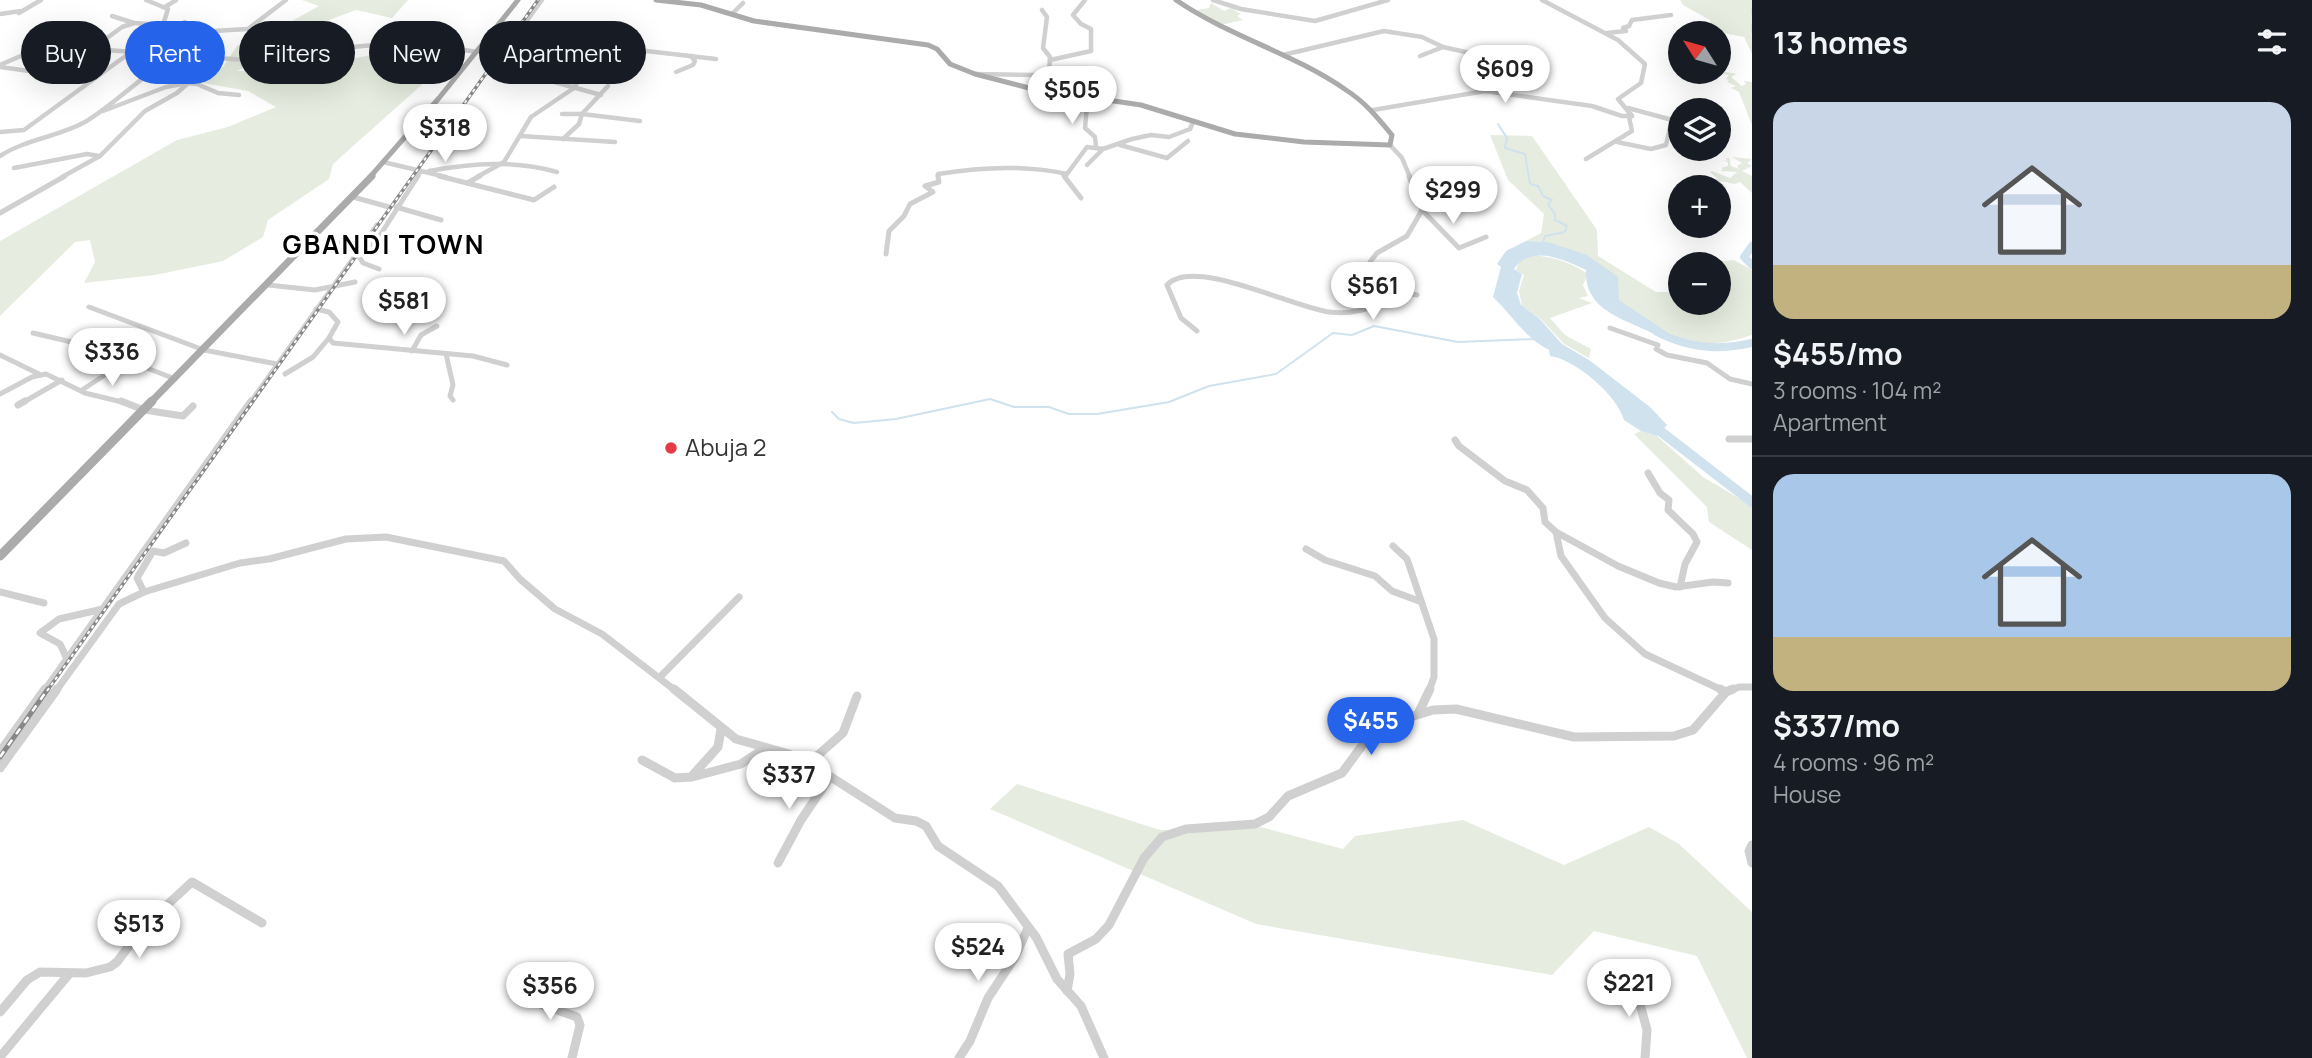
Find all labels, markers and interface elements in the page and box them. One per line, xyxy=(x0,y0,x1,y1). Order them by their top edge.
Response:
chip: Buy xyxy=(21,21,111,84)
chip: Rent xyxy=(125,21,225,84)
chip: Filters xyxy=(239,21,355,84)
chip: New xyxy=(369,21,465,84)
chip: Apartment xyxy=(479,21,646,84)
north arrow xyxy=(1668,21,1731,84)
map controls xyxy=(1668,21,1731,315)
text: 13 homes xyxy=(1773,22,1908,63)
icon: filters xyxy=(2253,23,2291,61)
pin: $609 xyxy=(1464,46,1546,105)
text: $609 xyxy=(1476,52,1534,84)
pin: $505 xyxy=(1031,66,1113,126)
text: $505 xyxy=(1044,73,1100,105)
button: layers xyxy=(1668,98,1731,161)
pin: $318 xyxy=(404,104,486,164)
text: $318 xyxy=(419,111,471,143)
icon: home xyxy=(1969,147,2095,273)
pin: $299 xyxy=(1412,166,1494,226)
text: $299 xyxy=(1425,173,1481,205)
button: + xyxy=(1668,175,1731,238)
district label: GBANDI TOWN xyxy=(283,226,485,262)
button: − xyxy=(1668,252,1731,315)
pin: $561 xyxy=(1332,262,1414,322)
text: $561 xyxy=(1347,269,1399,301)
pin: $581 xyxy=(363,278,445,337)
text: $581 xyxy=(378,284,430,316)
pin: $336 xyxy=(71,328,153,388)
text: $455/mo xyxy=(1773,333,1903,374)
text: $336 xyxy=(84,335,140,367)
text: 3 rooms · 104 m² xyxy=(1773,374,1941,406)
text: Apartment xyxy=(1773,406,1887,438)
place label: Abuja 2 xyxy=(685,430,767,463)
marker: Abuja 2 xyxy=(663,440,679,456)
icon: home xyxy=(1969,519,2095,645)
pin: $455 xyxy=(1330,698,1412,757)
text: $455 xyxy=(1343,704,1399,736)
text: $337/mo xyxy=(1773,705,1900,746)
text: 4 rooms · 96 m² xyxy=(1773,746,1934,778)
pin: $337 xyxy=(748,752,830,811)
text: $337 xyxy=(762,758,816,790)
text: House xyxy=(1773,778,1842,810)
pin: $513 xyxy=(98,900,180,960)
text: $513 xyxy=(113,907,165,939)
pin: $524 xyxy=(937,923,1019,983)
text: $524 xyxy=(951,930,1005,962)
pin: $221 xyxy=(1588,960,1670,1019)
pin: $356 xyxy=(509,962,591,1022)
text: $221 xyxy=(1603,966,1655,998)
text: $356 xyxy=(522,969,578,1001)

